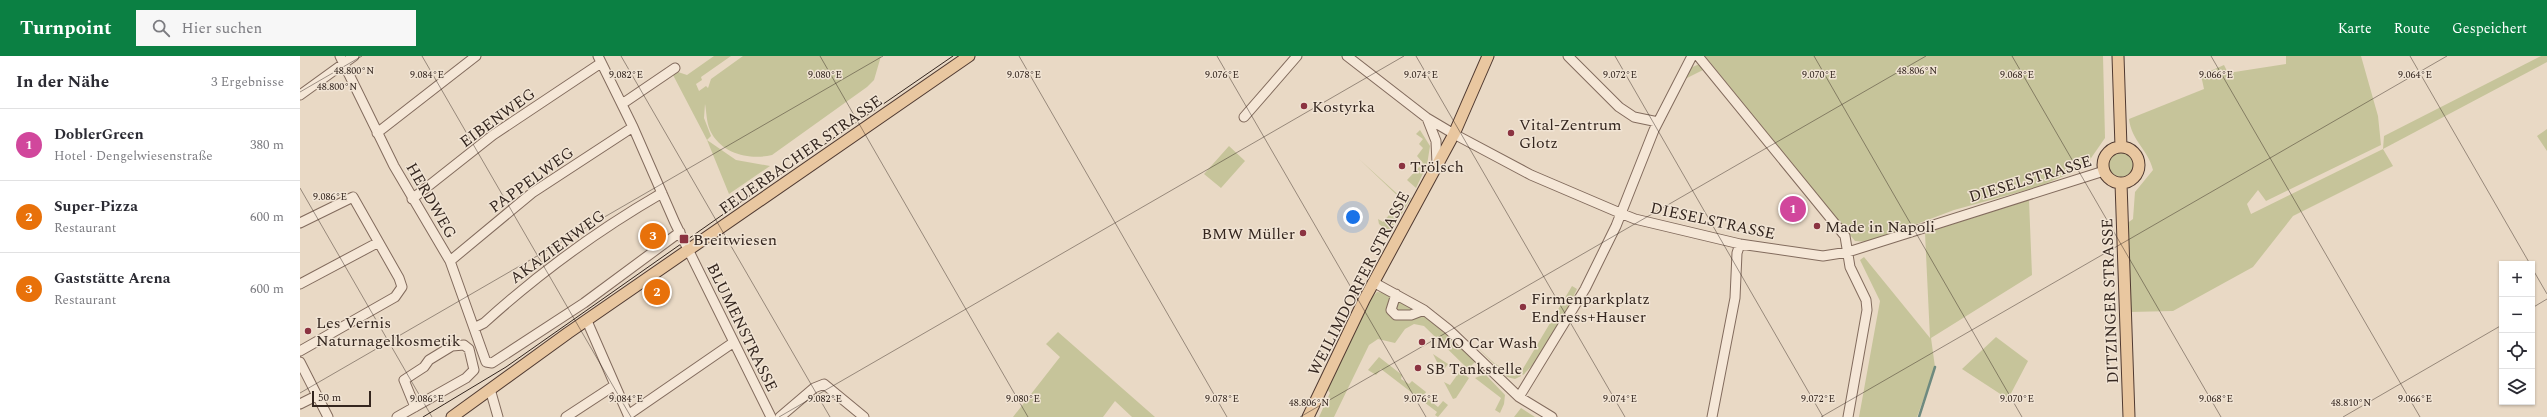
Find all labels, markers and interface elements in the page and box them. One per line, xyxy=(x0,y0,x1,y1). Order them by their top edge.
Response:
search box xyxy=(136,10,416,46)
text: Turnpoint xyxy=(20,14,112,43)
icon: search xyxy=(150,17,172,39)
text: Hier suchen xyxy=(182,17,262,40)
text: Karte xyxy=(2338,18,2372,39)
text: Route xyxy=(2394,18,2430,39)
text: Gespeichert xyxy=(2452,18,2527,39)
text: 48.800°N xyxy=(334,63,374,79)
text: 48.806°N xyxy=(1897,63,1937,79)
text: 9.084°E xyxy=(410,67,444,83)
text: 9.082°E xyxy=(609,67,643,83)
text: 9.080°E xyxy=(808,67,842,83)
text: 9.078°E xyxy=(1007,67,1041,83)
text: 9.076°E xyxy=(1205,67,1239,83)
text: 9.074°E xyxy=(1404,67,1438,83)
text: 9.072°E xyxy=(1603,67,1637,83)
text: 9.070°E xyxy=(1802,67,1836,83)
text: 9.068°E xyxy=(2000,67,2034,83)
text: 9.066°E xyxy=(2199,67,2233,83)
text: 9.064°E xyxy=(2398,67,2432,83)
text: In der Nähe xyxy=(16,69,109,95)
text: 3 Ergebnisse xyxy=(211,72,284,92)
text: 48.800°N xyxy=(317,79,357,95)
street label: EIBENWEG xyxy=(455,82,541,154)
street label: FEUERBACHER STRASSE xyxy=(714,89,887,221)
place label: Kostyrka xyxy=(1312,95,1375,119)
marker: Kostyrka xyxy=(1299,101,1309,111)
place label: Vital-Zentrum Glotz xyxy=(1519,113,1622,155)
text: DoblerGreen xyxy=(54,123,144,146)
marker: Vital-Zentrum Glotz xyxy=(1506,128,1516,138)
text: 1 xyxy=(25,135,33,155)
text: 380 m xyxy=(250,135,284,155)
street label: PAPPELWEG xyxy=(484,141,579,219)
text: Hotel · Dengelwiesenstraße xyxy=(54,146,213,166)
street label: DIESELSTRASSE xyxy=(1966,149,2095,209)
place label: Trölsch xyxy=(1410,155,1464,179)
street label: HERDWEG xyxy=(400,158,463,243)
marker: Trölsch xyxy=(1397,161,1407,171)
street label: WEILIMDORFER STRASSE xyxy=(1302,187,1416,380)
text: 9.086°E xyxy=(313,189,347,205)
pin: 1 xyxy=(1780,194,1806,224)
text: Super-Pizza xyxy=(54,195,138,218)
street label: DIESELSTRASSE xyxy=(1648,196,1778,246)
street label: AKAZIENWEG xyxy=(505,204,610,290)
text: 2 xyxy=(25,207,33,227)
text: 600 m xyxy=(250,207,284,227)
your location xyxy=(1343,207,1363,227)
place label: Made in Napoli xyxy=(1825,215,1935,239)
text: Restaurant xyxy=(54,218,116,238)
street label: DITZINGER STRASSE xyxy=(2095,218,2125,384)
pin: 3 xyxy=(640,221,666,251)
marker: Made in Napoli xyxy=(1812,221,1822,231)
place label: BMW Müller xyxy=(1202,222,1295,246)
place label: Breitwiesen xyxy=(693,228,777,252)
marker: BMW Müller xyxy=(1298,228,1308,238)
marker: Breitwiesen xyxy=(678,233,690,245)
street label: BLUMENSTRASSE xyxy=(700,259,784,396)
map controls xyxy=(2499,261,2535,405)
button: + xyxy=(2499,261,2535,297)
text: Gaststätte Arena xyxy=(54,267,171,290)
pin: 2 xyxy=(644,277,670,307)
text: 3 xyxy=(25,279,33,299)
text: 600 m xyxy=(250,279,284,299)
place label: Firmenparkplatz Endress+Hauser xyxy=(1531,287,1650,329)
text: Restaurant xyxy=(54,290,116,310)
button: − xyxy=(2499,297,2535,333)
marker: Firmenparkplatz Endress+Hauser xyxy=(1518,302,1528,312)
place label: Les Vernis Naturnagelkosmetik xyxy=(316,311,461,353)
marker: Les Vernis Naturnagelkosmetik xyxy=(303,326,313,336)
place label: IMO Car Wash xyxy=(1430,331,1538,355)
button: locate xyxy=(2499,333,2535,369)
marker: IMO Car Wash xyxy=(1417,337,1427,347)
place label: SB Tankstelle xyxy=(1426,357,1522,381)
marker: SB Tankstelle xyxy=(1413,363,1423,373)
button: layers xyxy=(2499,369,2535,405)
scale bar xyxy=(312,389,371,408)
text: 50 m xyxy=(318,389,341,406)
text: 9.086°E xyxy=(410,391,444,407)
text: 9.084°E xyxy=(609,391,643,407)
text: 9.082°E xyxy=(808,391,842,407)
text: 9.080°E xyxy=(1006,391,1040,407)
text: 9.078°E xyxy=(1205,391,1239,407)
text: 9.076°E xyxy=(1404,391,1438,407)
text: 9.074°E xyxy=(1603,391,1637,407)
text: 9.072°E xyxy=(1801,391,1835,407)
text: 9.070°E xyxy=(2000,391,2034,407)
text: 9.068°E xyxy=(2199,391,2233,407)
text: 9.066°E xyxy=(2398,391,2432,407)
text: 48.806°N xyxy=(1289,395,1329,411)
text: 48.810°N xyxy=(2331,395,2371,411)

